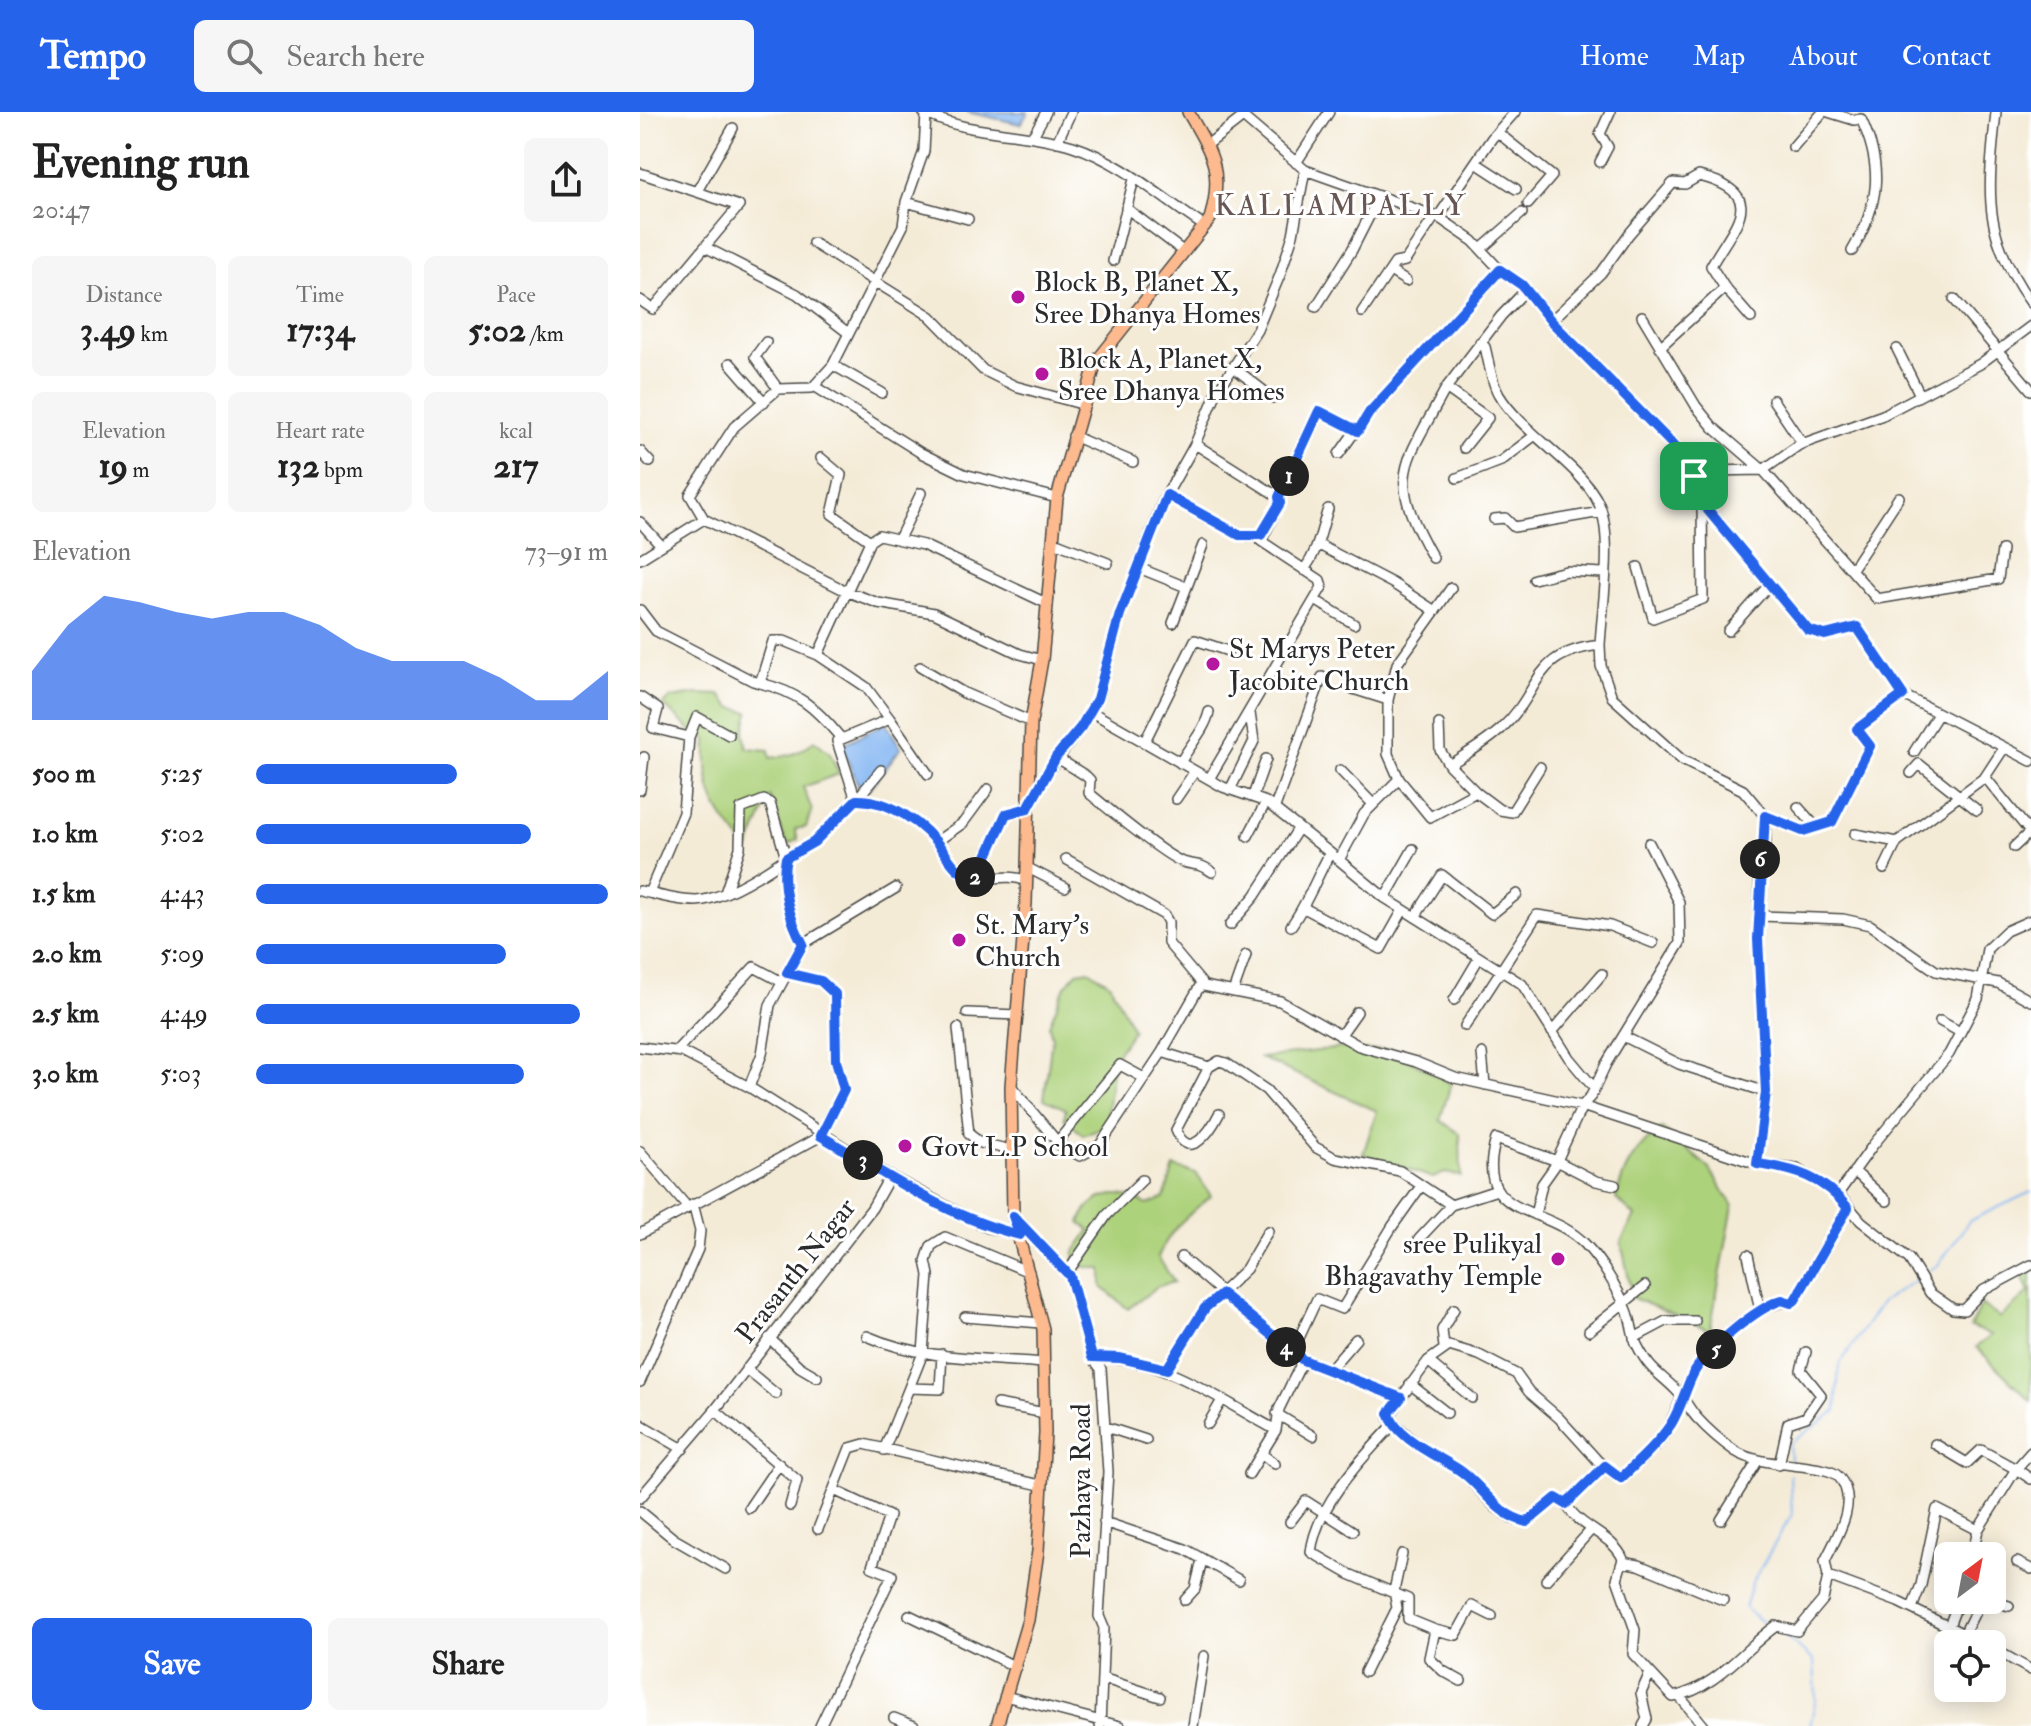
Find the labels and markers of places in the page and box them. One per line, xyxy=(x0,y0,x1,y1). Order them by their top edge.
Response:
place label: Block B, Planet X, Sree Dhanya Homes xyxy=(1034,265,1261,332)
marker: Block B, Planet X, Sree Dhanya Homes xyxy=(1009,288,1027,306)
place label: Block A, Planet X, Sree Dhanya Homes xyxy=(1058,342,1285,409)
marker: Block A, Planet X, Sree Dhanya Homes xyxy=(1033,365,1051,383)
pin xyxy=(1660,442,1728,510)
pin: 1 xyxy=(1269,456,1309,496)
place label: St Marys Peter Jacobite Church xyxy=(1228,632,1410,699)
marker: St Marys Peter Jacobite Church xyxy=(1204,655,1222,673)
pin: 6 xyxy=(1740,839,1780,879)
pin: 2 xyxy=(955,857,995,897)
place label: St. Mary's Church xyxy=(975,908,1089,975)
marker: St. Mary's Church xyxy=(950,931,968,949)
place label: Govt L.P School xyxy=(921,1130,1108,1165)
marker: Govt L.P School xyxy=(896,1137,914,1155)
pin: 3 xyxy=(843,1140,883,1180)
place label: sree Pulikyal Bhagavathy Temple xyxy=(1324,1227,1542,1294)
marker: sree Pulikyal Bhagavathy Temple xyxy=(1549,1250,1567,1268)
pin: 4 xyxy=(1266,1327,1306,1367)
pin: 5 xyxy=(1696,1329,1736,1369)

